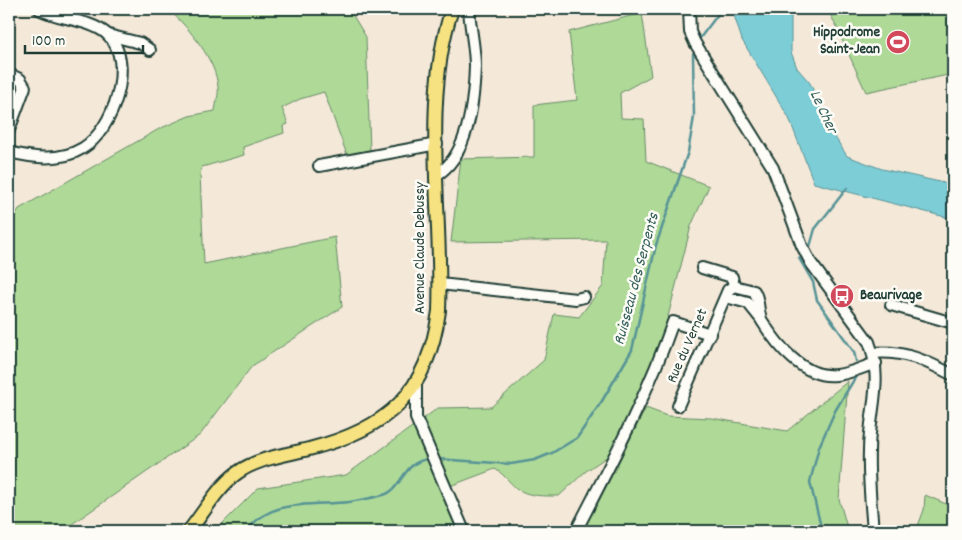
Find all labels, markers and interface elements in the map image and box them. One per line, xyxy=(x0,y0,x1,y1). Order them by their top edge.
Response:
scale bar xyxy=(25,22,142,54)
place label: Hippodrome Saint-Jean xyxy=(813,22,880,61)
sports icon: Hippodrome Saint-Jean xyxy=(885,29,911,55)
text: 100 m xyxy=(32,31,65,53)
water label: Le Cher xyxy=(803,87,844,139)
street label: Avenue Claude Debussy xyxy=(410,181,432,314)
water label: Ruisseau des Serpents xyxy=(608,209,666,347)
bus stop icon: Beaurivage xyxy=(829,283,855,309)
place label: Beaurivage xyxy=(860,285,922,307)
street label: Rue du Vernet xyxy=(662,305,714,387)

